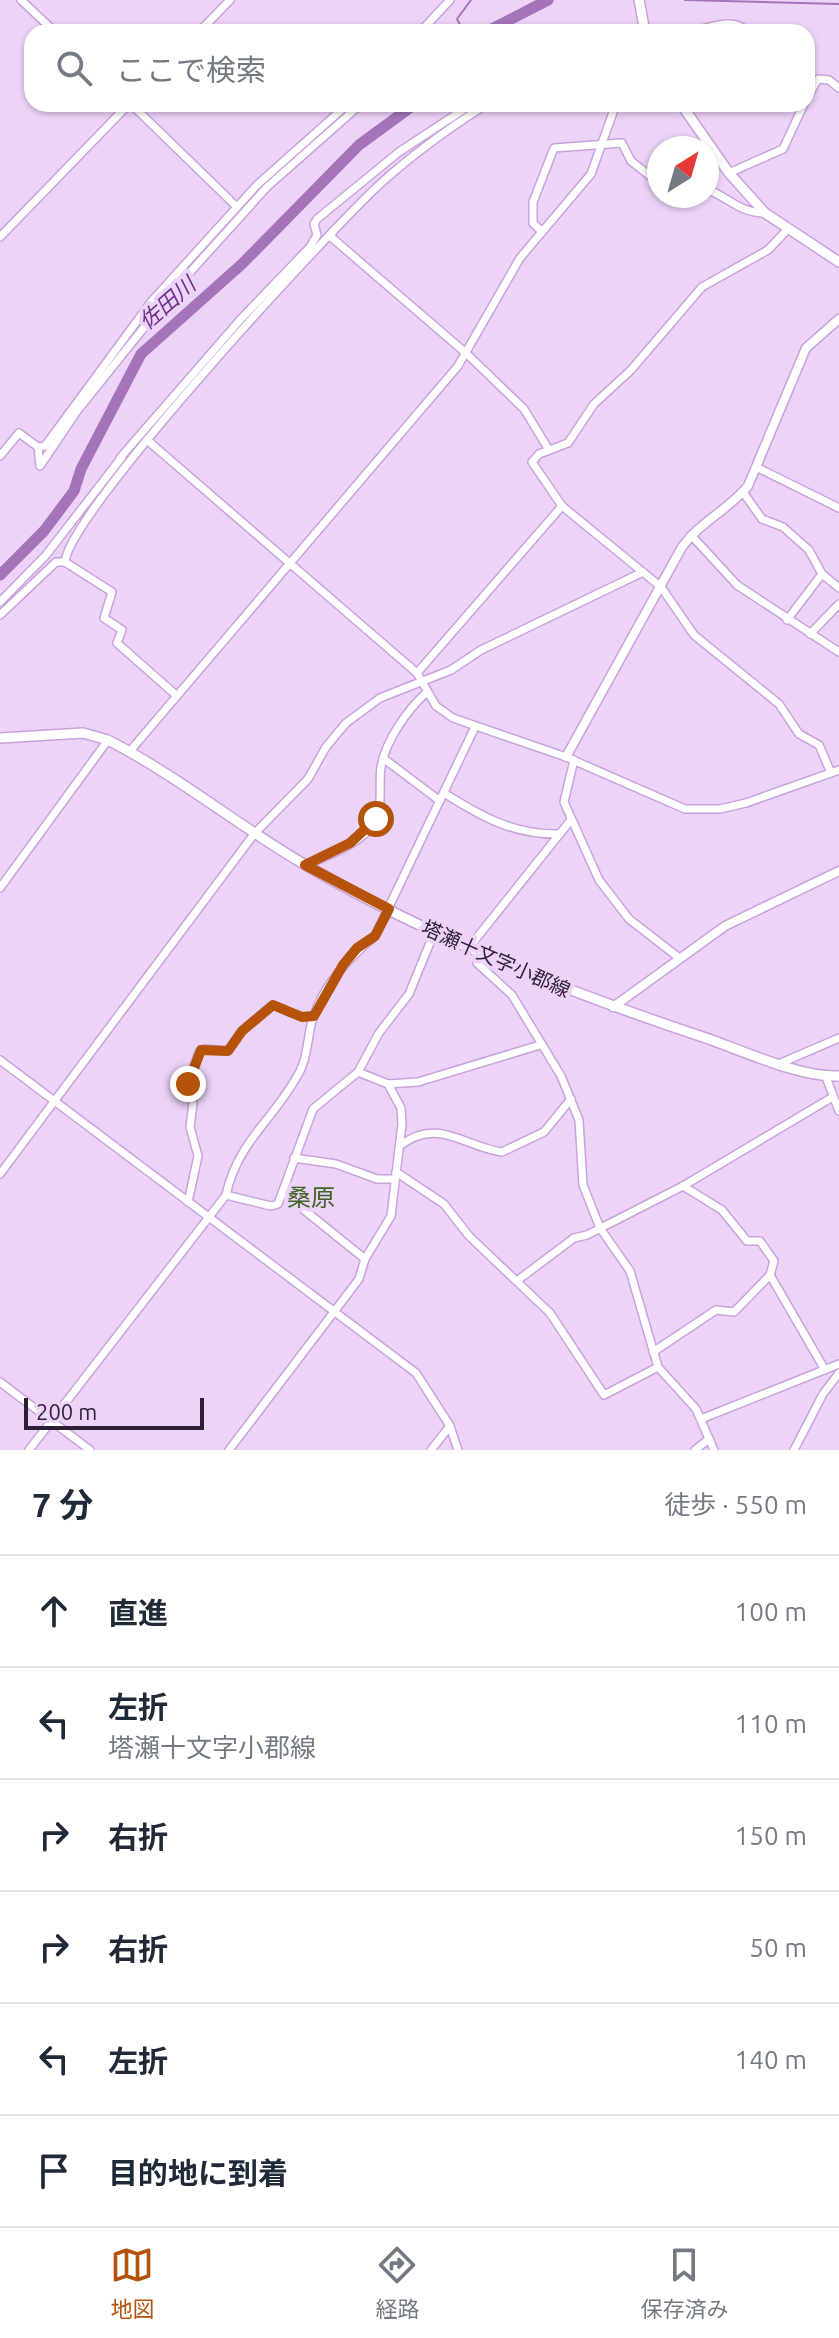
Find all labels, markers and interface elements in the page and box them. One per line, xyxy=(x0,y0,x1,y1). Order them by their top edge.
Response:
search box xyxy=(24,24,815,112)
icon: search xyxy=(52,46,96,90)
text: ここで検索 xyxy=(116,53,266,87)
north arrow xyxy=(647,136,719,208)
water label: 佐田川 xyxy=(134,270,201,334)
route start xyxy=(358,801,394,837)
street label: 塔瀬十文字小郡線 xyxy=(418,915,574,1002)
route end xyxy=(170,1066,206,1102)
district label: 桑原 xyxy=(287,1184,335,1211)
scale bar xyxy=(24,1394,204,1430)
text: 200 m xyxy=(36,1399,97,1424)
text: 7 分 xyxy=(32,1485,93,1523)
text: 徒歩 · 550 m xyxy=(664,1490,807,1519)
icon: ahead xyxy=(32,1589,76,1633)
text: 直進 xyxy=(108,1596,168,1630)
text: 100 m xyxy=(735,1597,807,1626)
text: 左折 xyxy=(108,1690,168,1724)
icon: left xyxy=(32,1701,76,1745)
text: 110 m xyxy=(735,1709,807,1738)
text: 塔瀬十文字小郡線 xyxy=(108,1733,316,1762)
icon: right xyxy=(32,1813,76,1857)
text: 右折 xyxy=(108,1820,168,1854)
text: 150 m xyxy=(735,1821,807,1850)
icon: right xyxy=(32,1925,76,1969)
text: 右折 xyxy=(108,1932,168,1966)
text: 50 m xyxy=(749,1933,807,1962)
icon: left xyxy=(32,2037,76,2081)
text: 左折 xyxy=(108,2044,168,2078)
text: 140 m xyxy=(735,2045,807,2074)
icon: arrive xyxy=(32,2149,76,2193)
text: 目的地に到着 xyxy=(108,2156,288,2190)
tab: 地図 xyxy=(110,2243,155,2323)
tab: 経路 xyxy=(375,2243,420,2323)
tab: 保存済み xyxy=(640,2243,729,2323)

